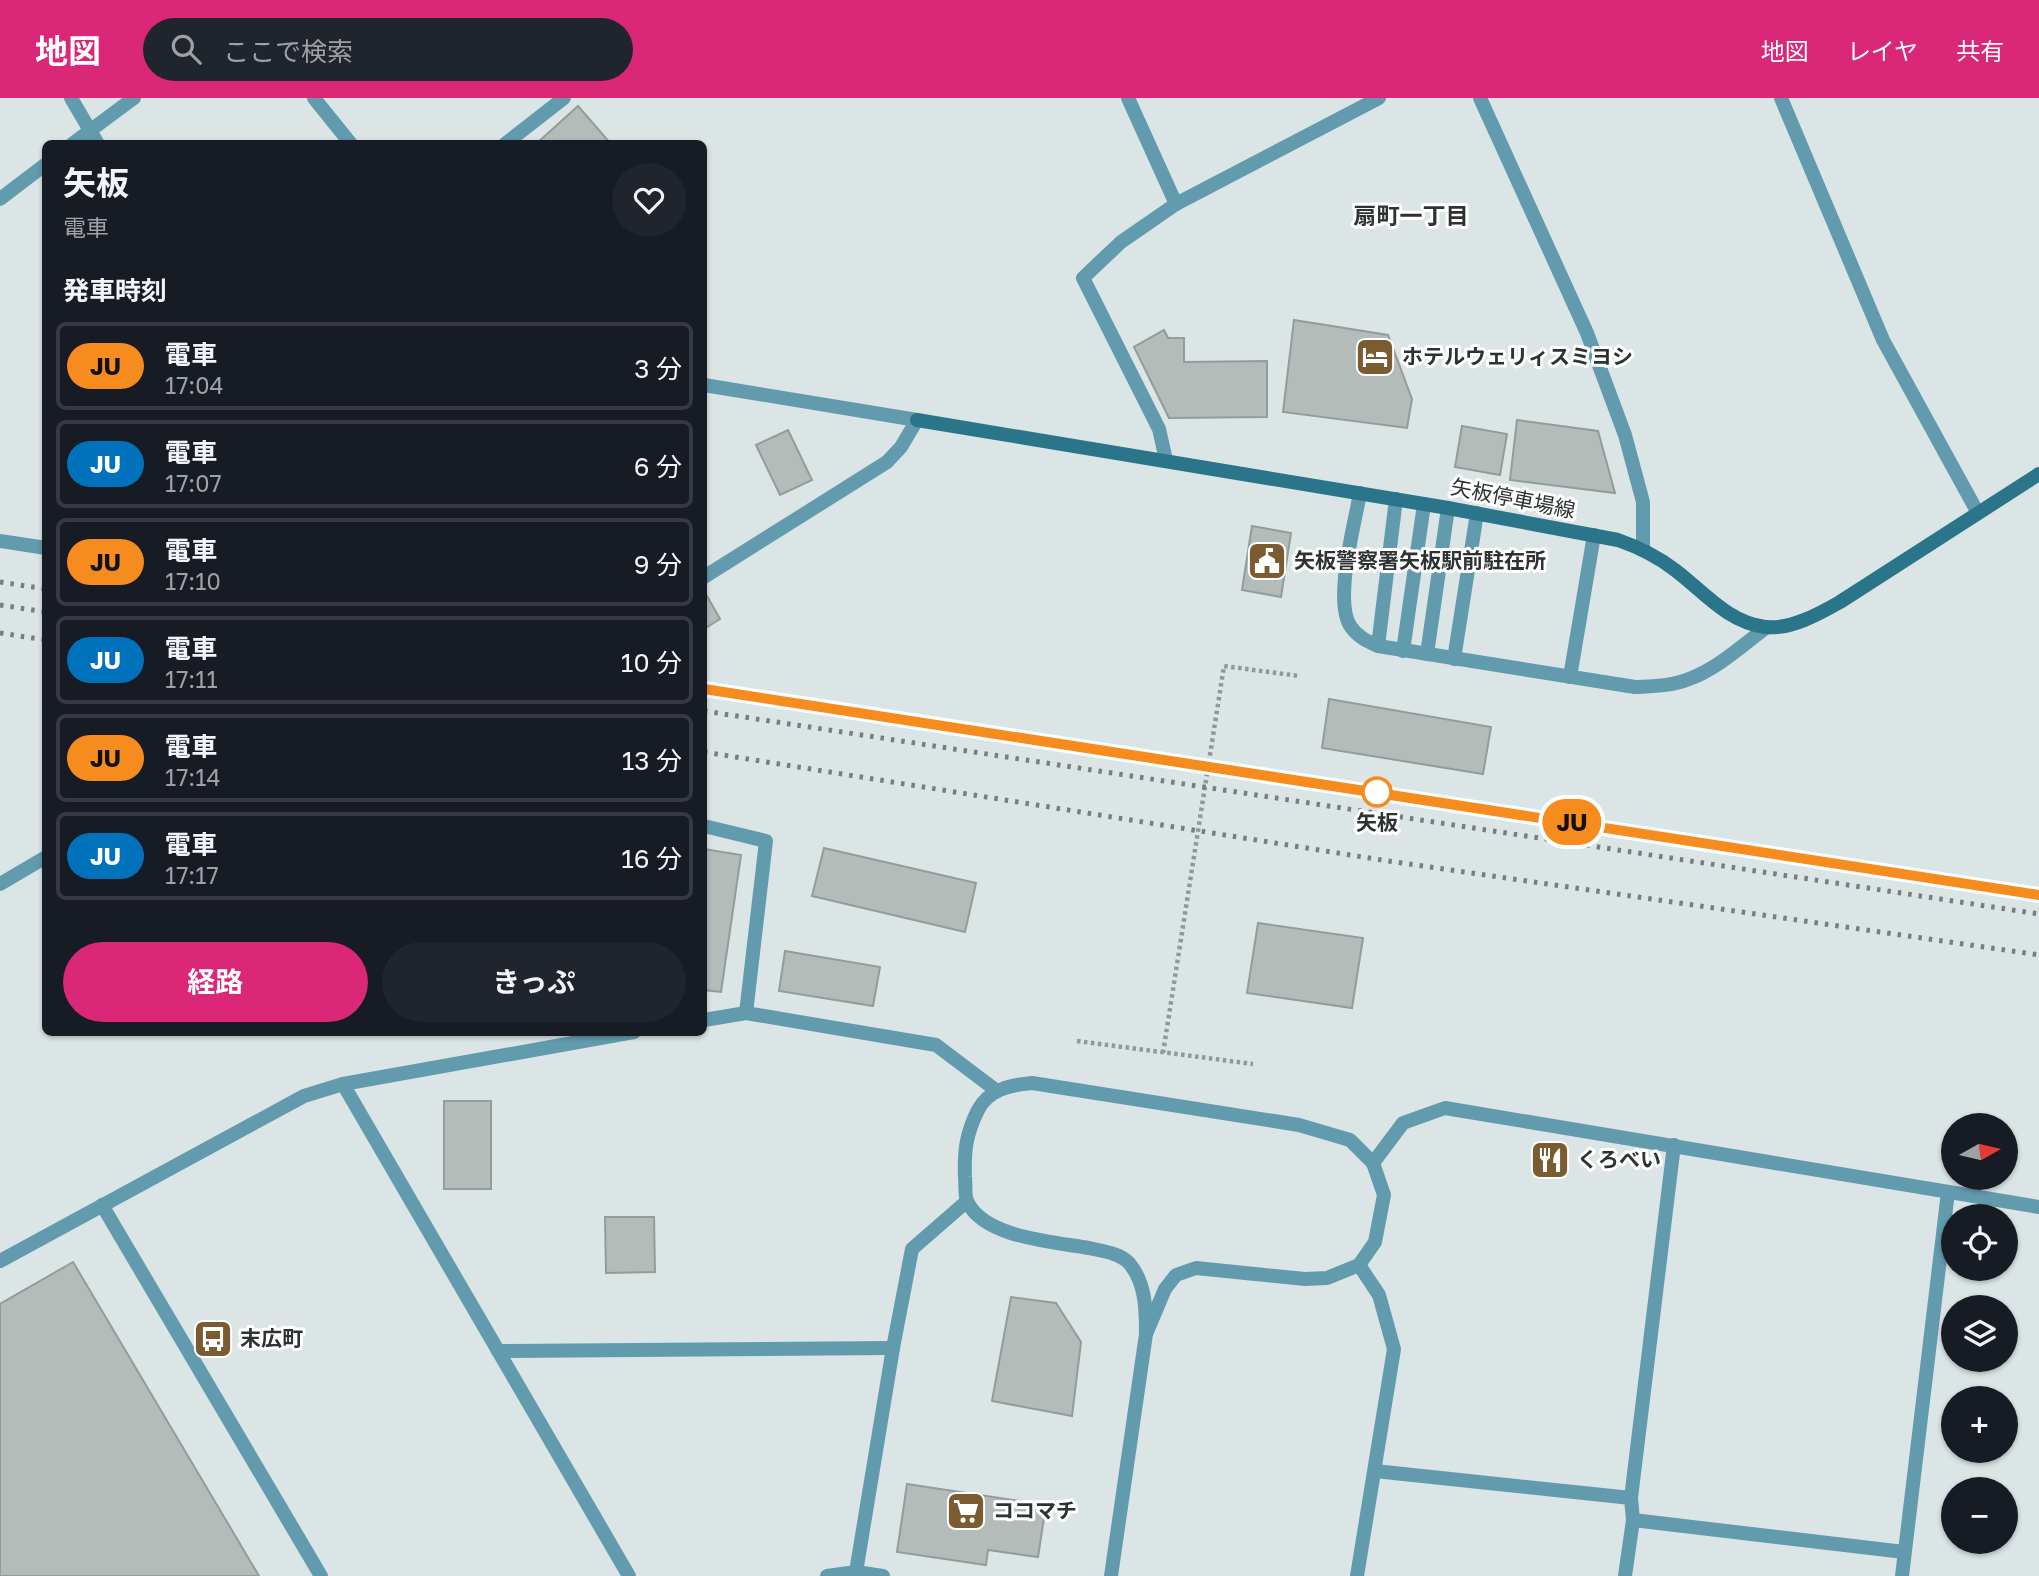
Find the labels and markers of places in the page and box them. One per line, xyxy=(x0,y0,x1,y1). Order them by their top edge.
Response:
hotel icon: ホテルウェリィスミヨシ xyxy=(1354,336,1396,378)
place label: ホテルウェリィスミヨシ xyxy=(1402,343,1633,369)
public building icon: 矢板警察署矢板駅前駐在所 xyxy=(1246,540,1288,582)
place label: 矢板警察署矢板駅前駐在所 xyxy=(1294,547,1546,573)
marker: 矢板 xyxy=(1362,777,1392,807)
place label: 矢板 xyxy=(1356,809,1398,835)
restaurant icon: くろべい xyxy=(1529,1139,1571,1181)
place label: くろべい xyxy=(1577,1146,1661,1172)
bus stop icon: 末広町 xyxy=(192,1318,234,1360)
place label: 末広町 xyxy=(240,1325,303,1351)
supermarket icon: ココマチ xyxy=(945,1490,987,1532)
place label: ココマチ xyxy=(993,1497,1077,1523)

